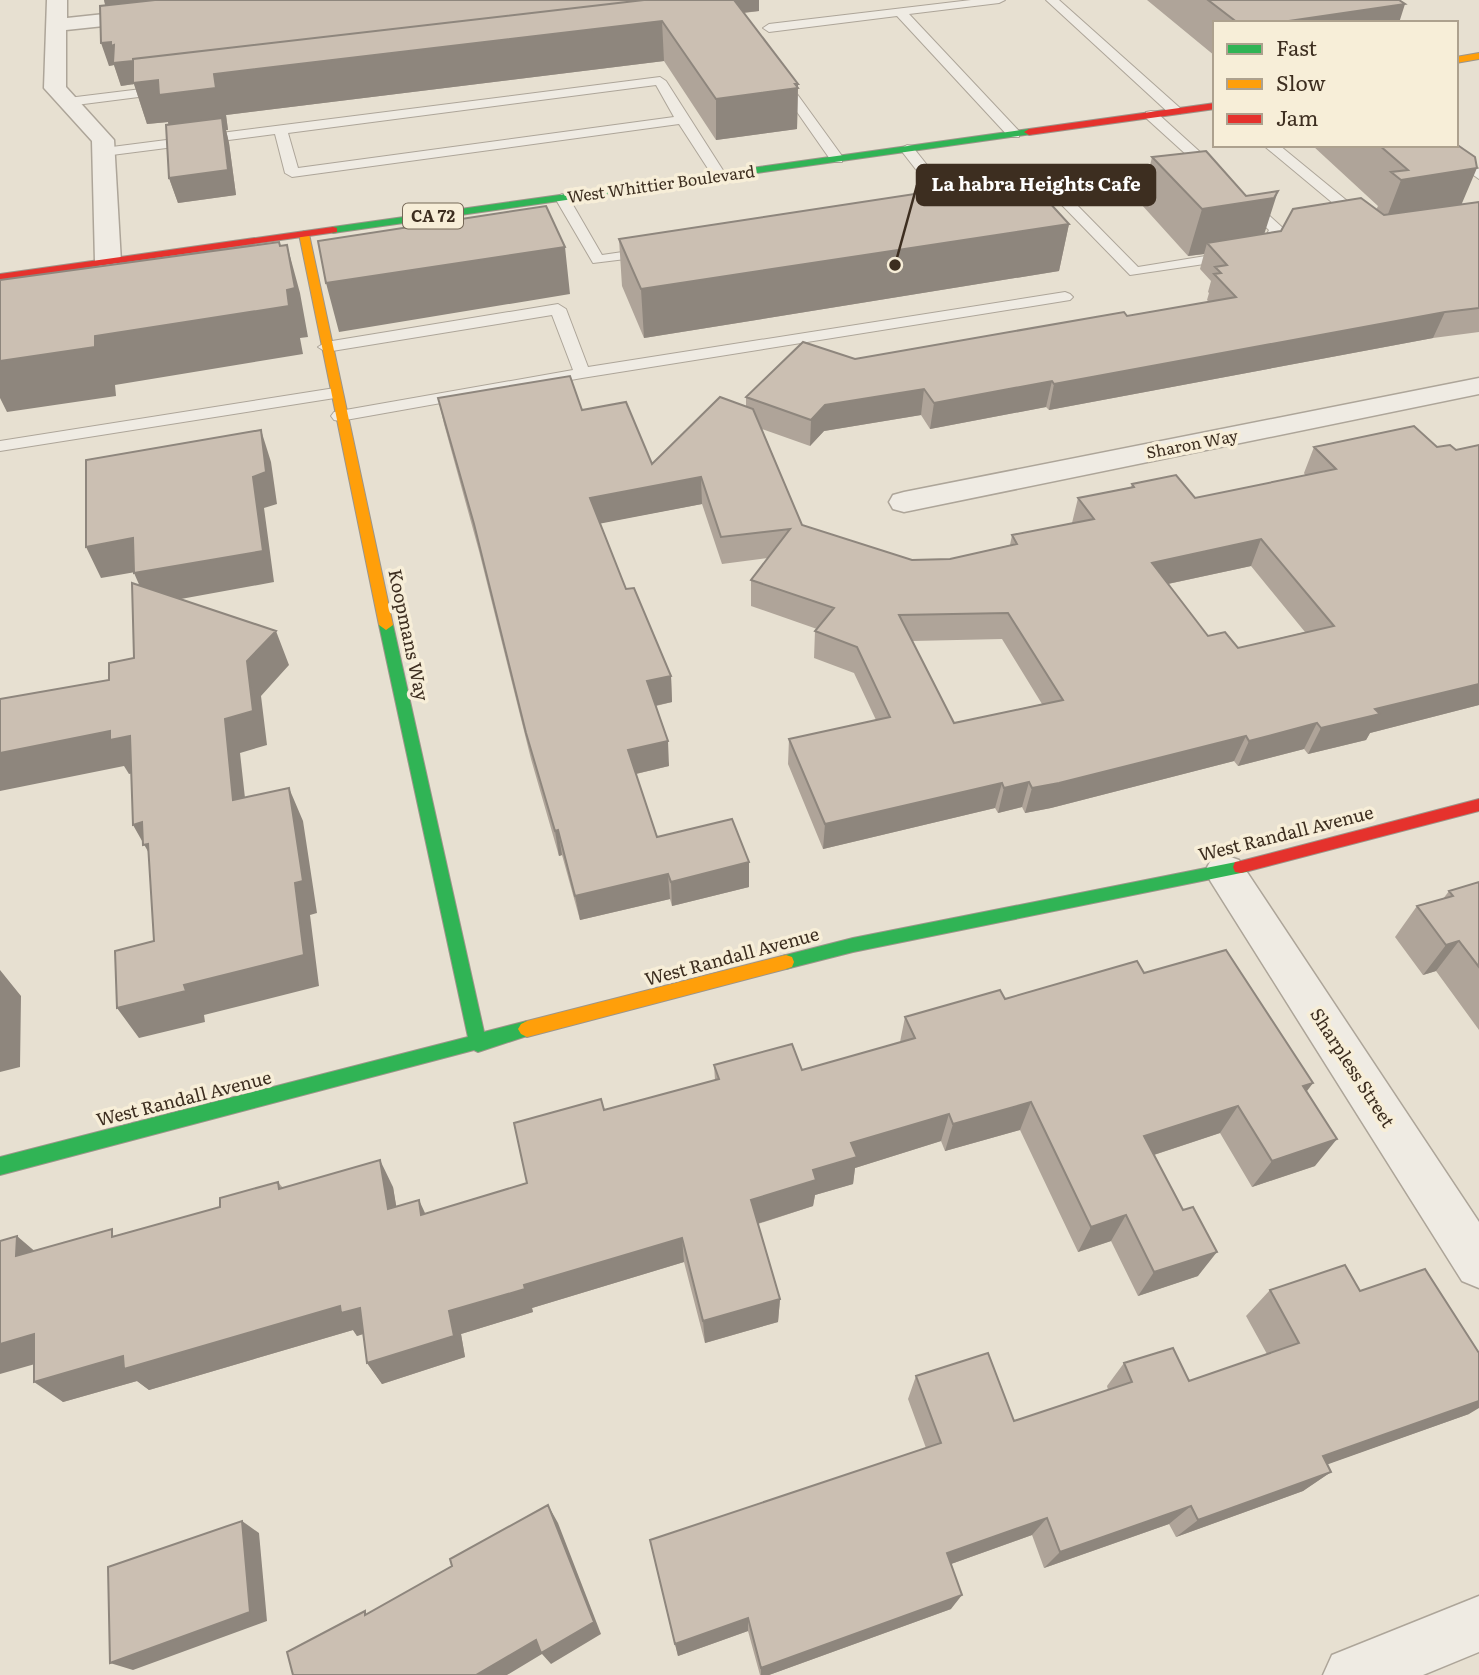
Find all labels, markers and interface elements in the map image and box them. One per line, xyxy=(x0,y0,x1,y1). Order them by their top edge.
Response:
legend xyxy=(1213,21,1458,147)
text: Fast xyxy=(1276,31,1317,62)
text: Slow xyxy=(1276,66,1326,97)
text: Jam xyxy=(1276,101,1318,132)
street label: West Whittier Boulevard xyxy=(566,158,756,208)
callout: La habra Heights Cafe xyxy=(917,165,1155,205)
text: La habra Heights Cafe xyxy=(931,169,1141,197)
road number: CA 72 xyxy=(403,204,463,229)
street label: Sharon Way xyxy=(1144,422,1241,464)
street label: Koopmans Way xyxy=(382,566,437,704)
street label: West Randall Avenue xyxy=(1195,798,1376,867)
street label: West Randall Avenue xyxy=(641,919,822,992)
street label: Sharpless Street xyxy=(1304,1002,1403,1133)
street label: West Randall Avenue xyxy=(93,1063,274,1132)

